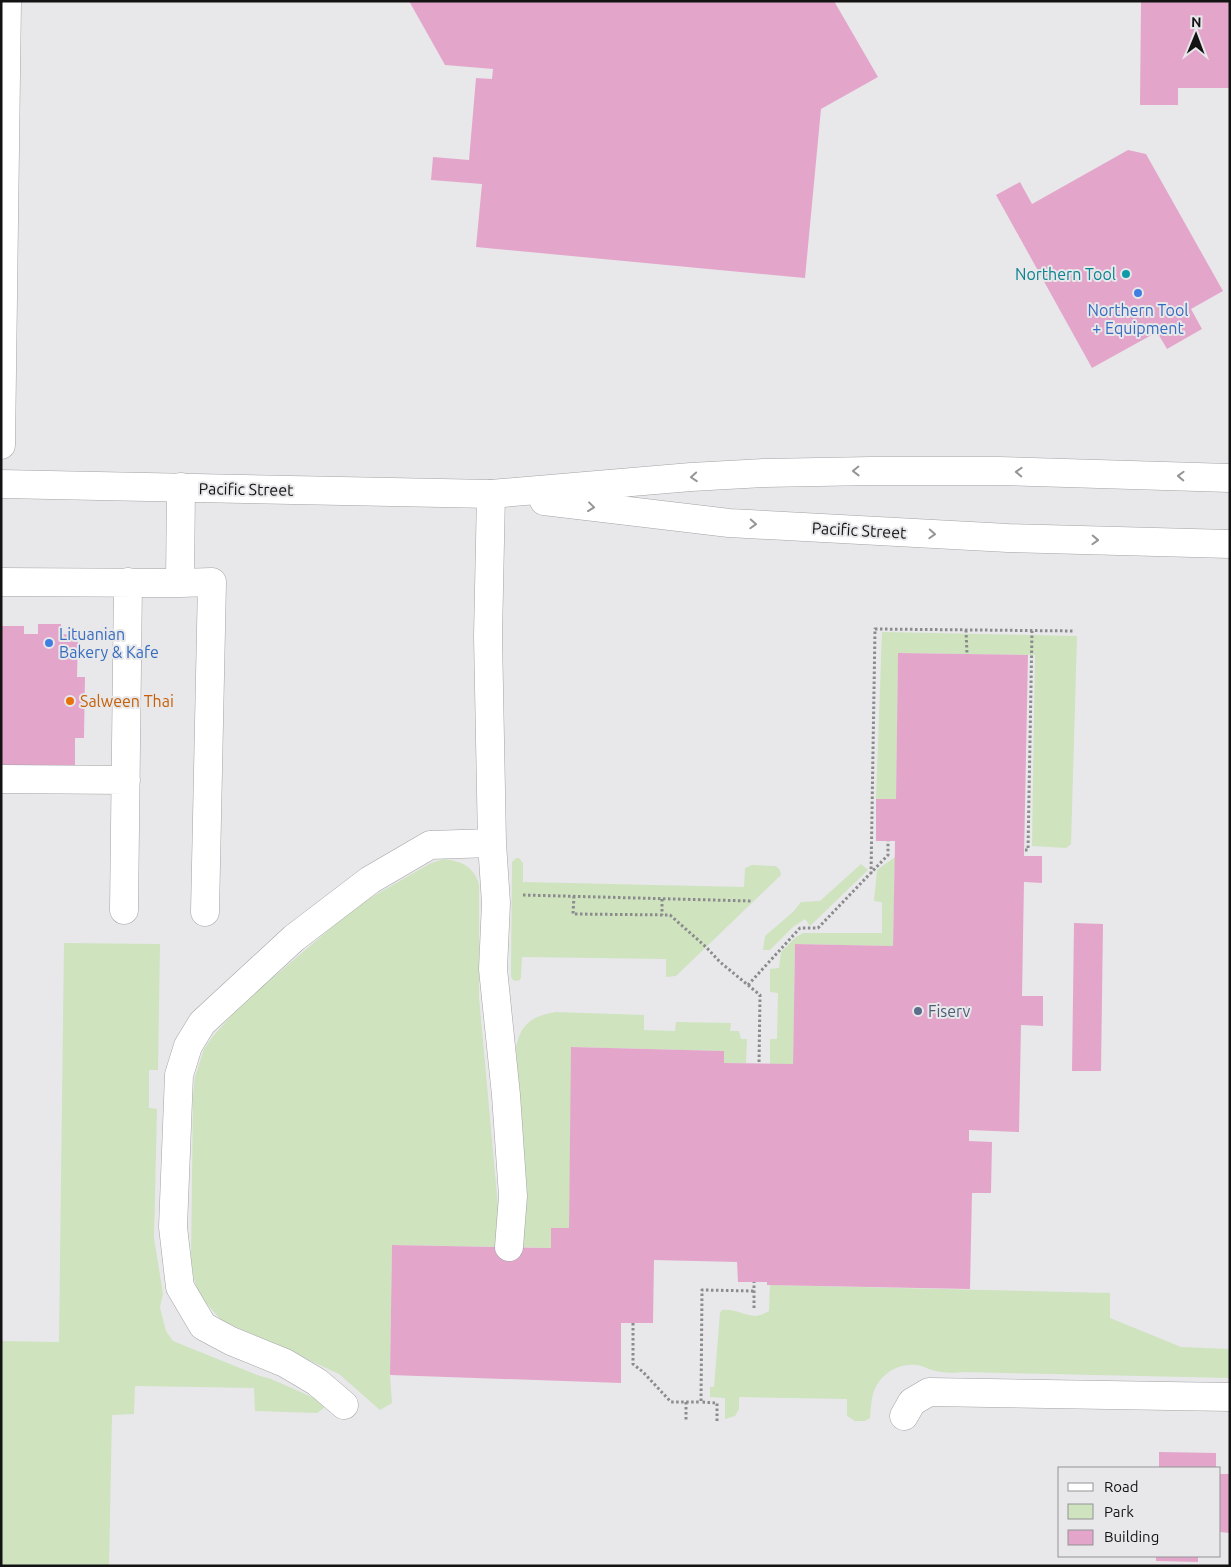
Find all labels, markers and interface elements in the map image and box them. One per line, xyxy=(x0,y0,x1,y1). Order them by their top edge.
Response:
north arrow xyxy=(1171,10,1221,60)
text: N xyxy=(1191,14,1202,30)
place label: Northern Tool xyxy=(1015,265,1116,283)
marker: Northern Tool xyxy=(1120,268,1132,280)
marker: Northern Tool + Equipment xyxy=(1132,287,1144,299)
place label: Northern Tool + Equipment xyxy=(1087,301,1189,337)
one-way arrow xyxy=(852,466,860,476)
one-way arrow xyxy=(1014,466,1022,477)
one-way arrow xyxy=(689,471,697,482)
one-way arrow xyxy=(1177,471,1185,482)
street label: Pacific Street xyxy=(198,479,294,499)
one-way arrow xyxy=(588,501,596,512)
one-way arrow xyxy=(749,519,757,530)
street label: Pacific Street xyxy=(811,519,907,542)
one-way arrow xyxy=(929,529,937,540)
one-way arrow xyxy=(1092,535,1099,545)
place label: Lituanian Bakery & Kafe xyxy=(59,625,159,661)
marker: Lituanian Bakery & Kafe xyxy=(43,637,55,649)
place label: Salween Thai xyxy=(80,692,174,710)
marker: Salween Thai xyxy=(64,695,76,707)
place label: Fiserv xyxy=(928,1002,970,1020)
marker: Fiserv xyxy=(912,1005,924,1017)
legend xyxy=(1058,1467,1221,1557)
text: Road xyxy=(1104,1478,1139,1495)
text: Park xyxy=(1104,1503,1134,1520)
text: Building xyxy=(1104,1528,1159,1545)

